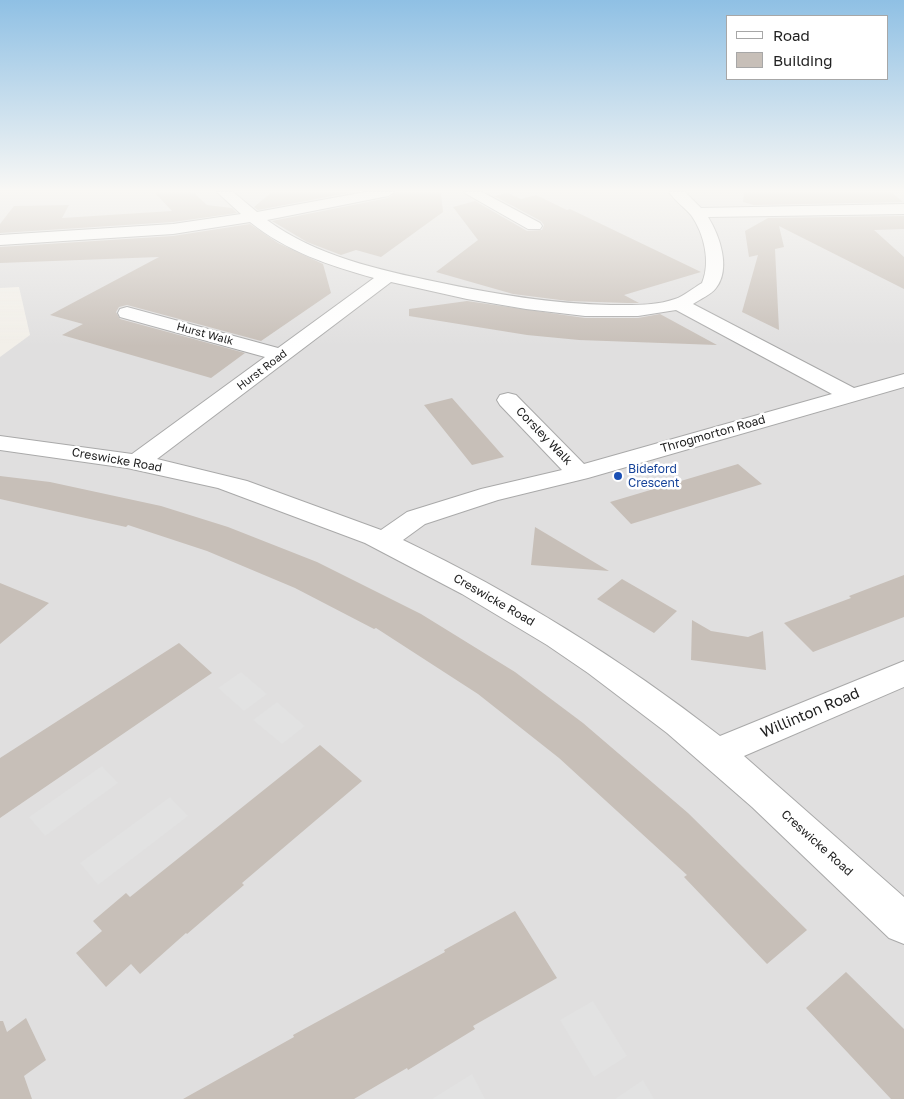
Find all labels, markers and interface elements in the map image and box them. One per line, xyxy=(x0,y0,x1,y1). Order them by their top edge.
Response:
legend xyxy=(726,15,889,80)
text: Road xyxy=(773,26,810,44)
text: Building xyxy=(773,51,833,69)
street label: Hurst Walk xyxy=(175,320,235,348)
street label: Hurst Road xyxy=(234,347,290,393)
street label: Corsley Walk xyxy=(513,404,575,468)
street label: Throgmorton Road xyxy=(659,412,767,456)
street label: Creswicke Road xyxy=(71,445,163,475)
place label: Bideford Crescent xyxy=(628,462,680,490)
marker: Bideford Crescent xyxy=(612,470,624,482)
street label: Creswicke Road xyxy=(451,571,537,629)
street label: Willinton Road xyxy=(758,684,862,742)
street label: Creswicke Road xyxy=(778,807,856,879)

